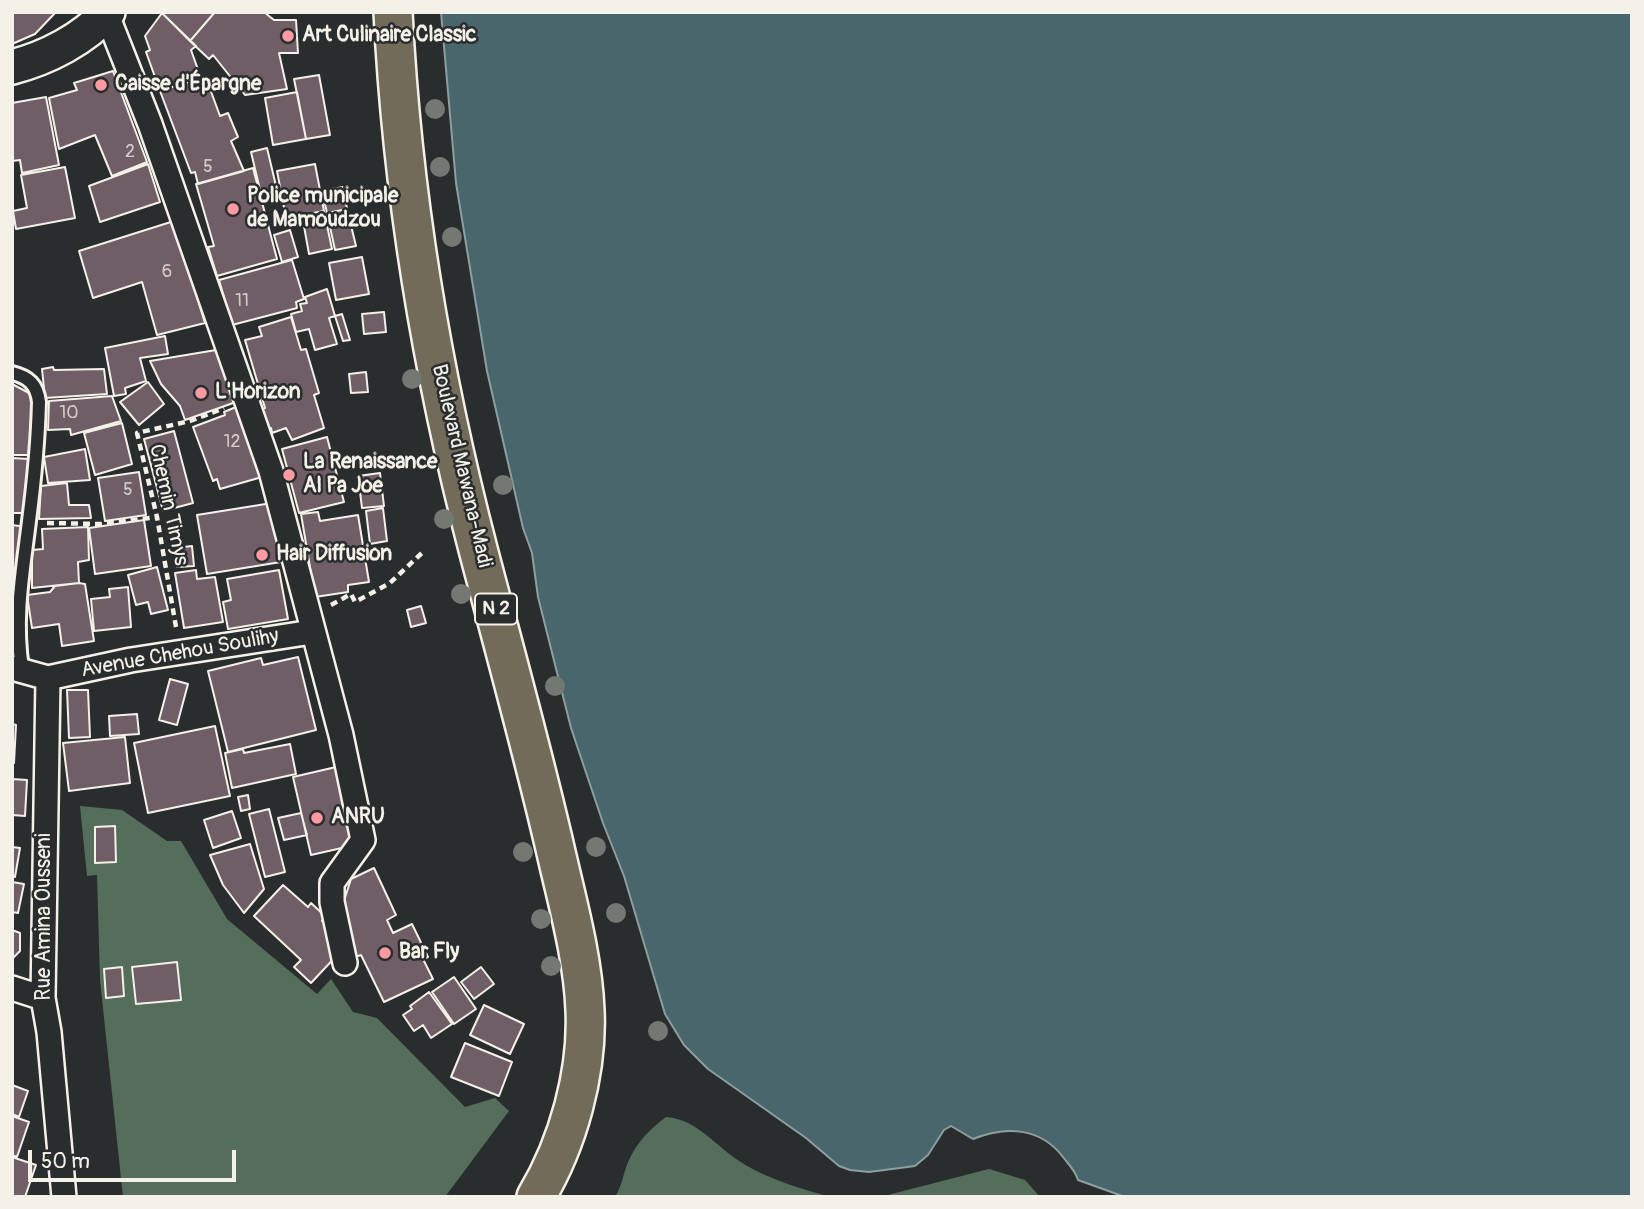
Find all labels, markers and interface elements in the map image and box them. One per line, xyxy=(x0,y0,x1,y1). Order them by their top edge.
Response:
place label: Art Culinaire Classic xyxy=(302,23,476,49)
marker: Art Culinaire Classic xyxy=(280,28,296,44)
place label: Caisse d'Épargne xyxy=(115,72,261,98)
marker: Caisse d'Épargne xyxy=(93,77,109,93)
house number: 2 xyxy=(125,141,135,163)
house number: 5 xyxy=(203,156,213,178)
place label: Police municipale de Mamoudzou xyxy=(247,184,398,234)
marker: Police municipale de Mamoudzou xyxy=(225,201,241,217)
house number: 6 xyxy=(162,261,172,283)
house number: 11 xyxy=(235,290,249,312)
street label: Boulevard Mawana-Madi xyxy=(425,362,497,570)
place label: L'Horizon xyxy=(215,380,301,406)
marker: L'Horizon xyxy=(193,385,209,401)
house number: 10 xyxy=(59,402,79,424)
house number: 12 xyxy=(223,431,241,453)
street label: Chemin Timys xyxy=(143,442,193,568)
place label: La Renaissance Al Pa Joe xyxy=(303,450,437,500)
marker: La Renaissance Al Pa Joe xyxy=(281,467,297,483)
house number: 5 xyxy=(123,479,133,501)
place label: Hair Diffusion xyxy=(276,542,392,568)
marker: Hair Diffusion xyxy=(254,547,270,563)
road number: N 2 xyxy=(475,594,517,624)
street label: Avenue Chehou Soulihy xyxy=(79,624,281,684)
place label: ANRU xyxy=(331,805,385,831)
marker: ANRU xyxy=(309,810,325,826)
street label: Rue Amina Ousseni xyxy=(32,833,58,1001)
place label: Bar Fly xyxy=(399,940,459,966)
marker: Bar Fly xyxy=(377,945,393,961)
scale bar xyxy=(32,1136,240,1180)
text: 50 m xyxy=(41,1148,90,1175)

